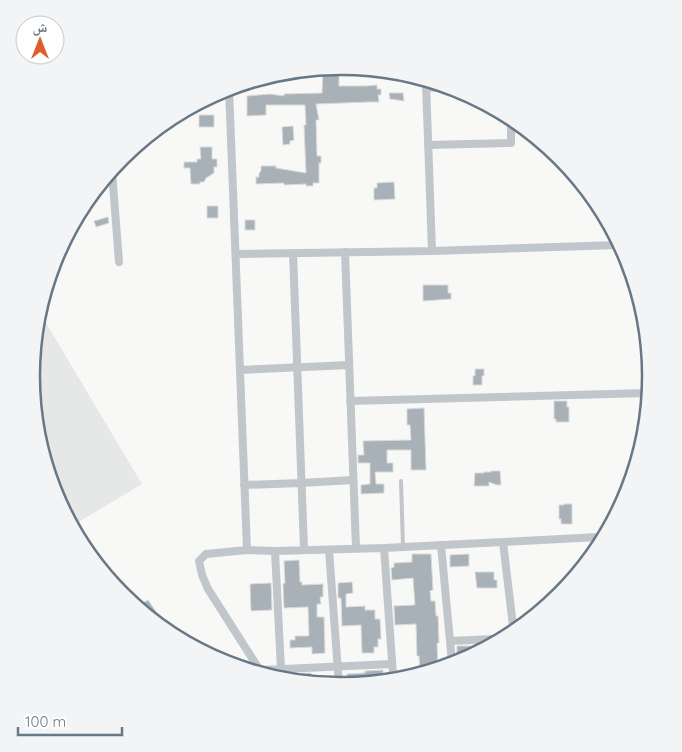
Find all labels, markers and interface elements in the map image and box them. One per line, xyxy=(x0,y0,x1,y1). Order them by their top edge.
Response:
north arrow xyxy=(15,15,65,65)
text: ش xyxy=(33,18,48,36)
scale bar xyxy=(18,704,121,736)
text: 100 m xyxy=(25,712,66,731)

